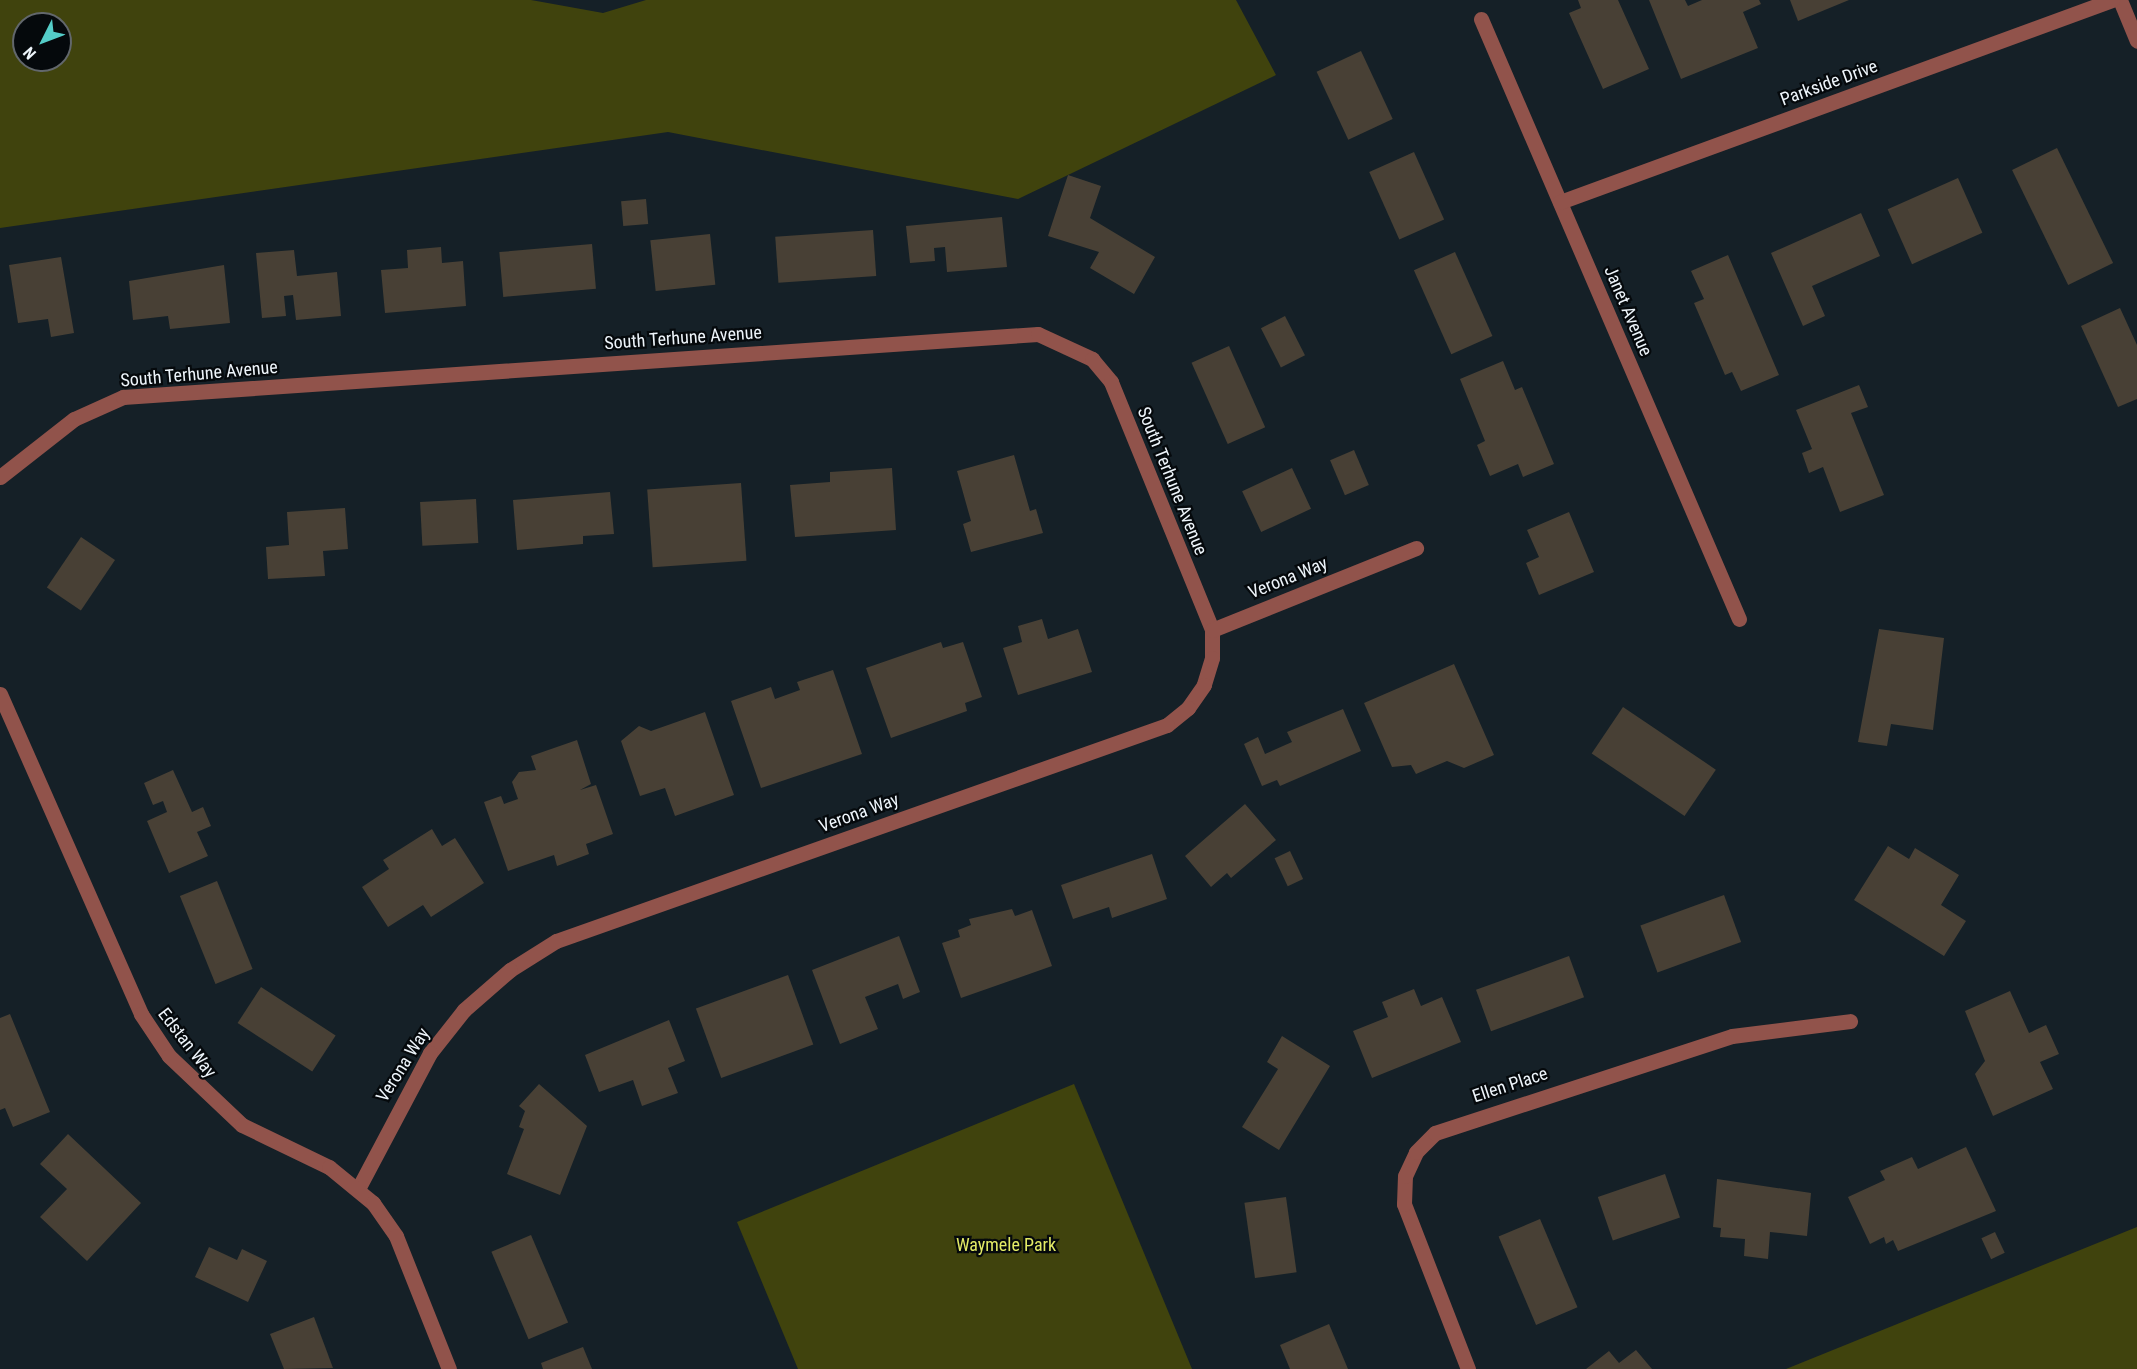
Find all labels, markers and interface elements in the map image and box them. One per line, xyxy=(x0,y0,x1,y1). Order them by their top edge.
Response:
north arrow xyxy=(12,12,72,72)
text: N xyxy=(19,43,40,63)
street label: Parkside Drive xyxy=(1777,55,1881,111)
street label: Janet Avenue xyxy=(1599,263,1657,359)
street label: South Terhune Avenue xyxy=(603,322,763,354)
street label: South Terhune Avenue xyxy=(119,356,279,392)
street label: South Terhune Avenue xyxy=(1132,404,1212,558)
street label: Verona Way xyxy=(1245,552,1331,604)
street label: Verona Way xyxy=(816,789,902,837)
street label: Edstan Way xyxy=(153,1004,221,1082)
street label: Verona Way xyxy=(372,1024,434,1106)
street label: Ellen Place xyxy=(1470,1063,1550,1107)
park label: Waymele Park xyxy=(956,1234,1056,1256)

